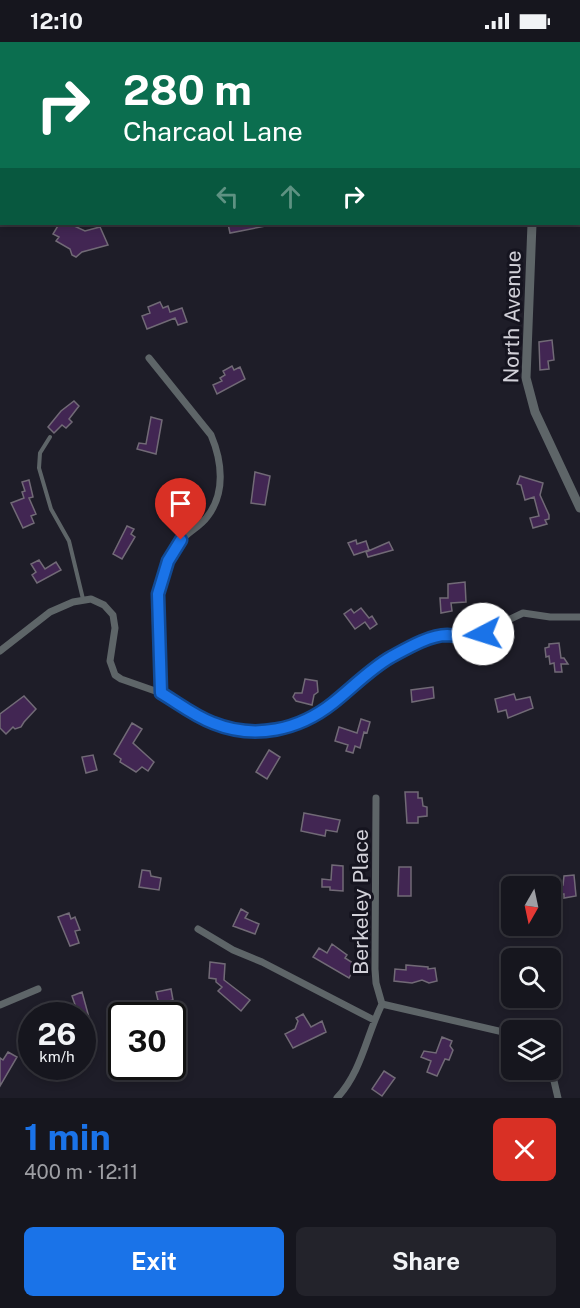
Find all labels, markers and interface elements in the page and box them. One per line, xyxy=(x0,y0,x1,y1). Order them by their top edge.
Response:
text: 12:10 xyxy=(30,8,83,34)
text: 280 m xyxy=(123,65,252,114)
icon: right xyxy=(24,66,102,144)
text: Charcaol Lane xyxy=(123,115,303,147)
icon: left xyxy=(211,180,244,213)
icon: ahead xyxy=(274,180,307,213)
icon: right xyxy=(337,180,370,213)
street label: North Avenue xyxy=(498,250,526,384)
pin xyxy=(155,478,206,540)
icon: arrive xyxy=(164,487,197,520)
position arrow xyxy=(451,602,515,666)
street label: Berkeley Place xyxy=(348,829,373,975)
north arrow xyxy=(501,876,561,936)
map controls xyxy=(501,876,561,1080)
button: search xyxy=(501,948,561,1008)
speed limit sign: 30 xyxy=(108,1002,186,1080)
text: 26 xyxy=(38,1016,76,1052)
button: layers xyxy=(501,1020,561,1080)
text: km/h xyxy=(39,1048,75,1065)
text: 1 min xyxy=(24,1116,111,1158)
button: close xyxy=(493,1118,556,1181)
text: 400 m · 12:11 xyxy=(24,1160,138,1184)
button: Exit xyxy=(24,1227,284,1296)
button: Share xyxy=(296,1227,556,1296)

